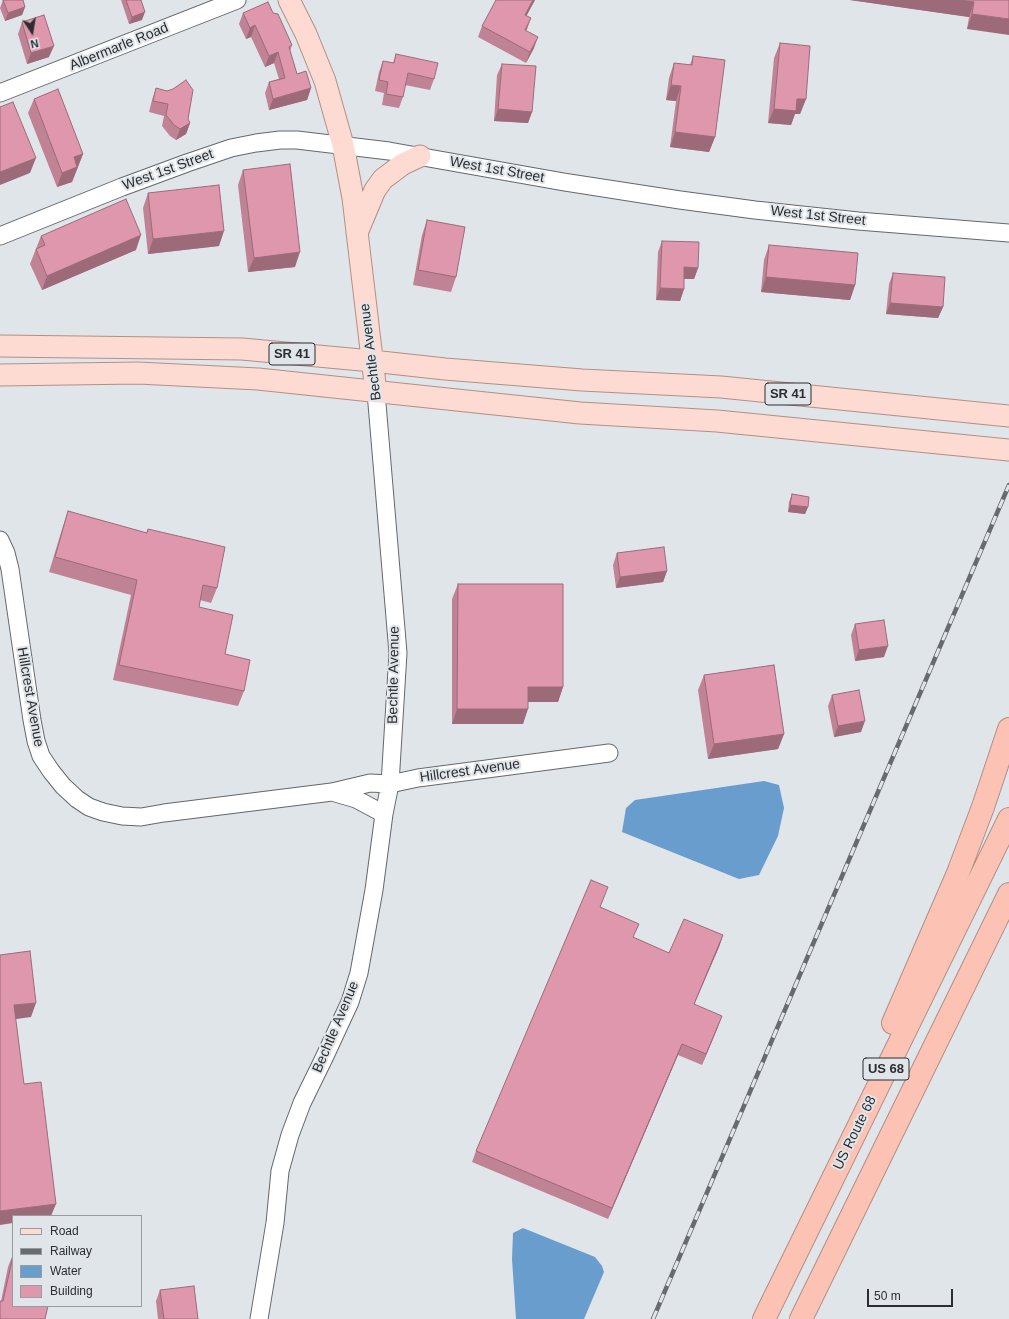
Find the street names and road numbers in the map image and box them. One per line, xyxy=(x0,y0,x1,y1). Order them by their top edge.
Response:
street label: Albermarle Road xyxy=(67,20,171,74)
street label: West 1st Street xyxy=(120,146,216,194)
street label: West 1st Street xyxy=(449,153,545,187)
street label: West 1st Street xyxy=(770,203,866,229)
street label: Bechtle Avenue xyxy=(357,302,385,402)
road number: SR 41 xyxy=(269,343,315,365)
road number: SR 41 xyxy=(765,383,811,405)
street label: Bechtle Avenue xyxy=(385,626,403,724)
street label: Hillcrest Avenue xyxy=(13,646,47,748)
street label: Hillcrest Avenue xyxy=(419,756,521,786)
street label: Bechtle Avenue xyxy=(309,979,363,1075)
road number: US 68 xyxy=(863,1058,909,1080)
street label: US Route 68 xyxy=(830,1093,880,1173)

